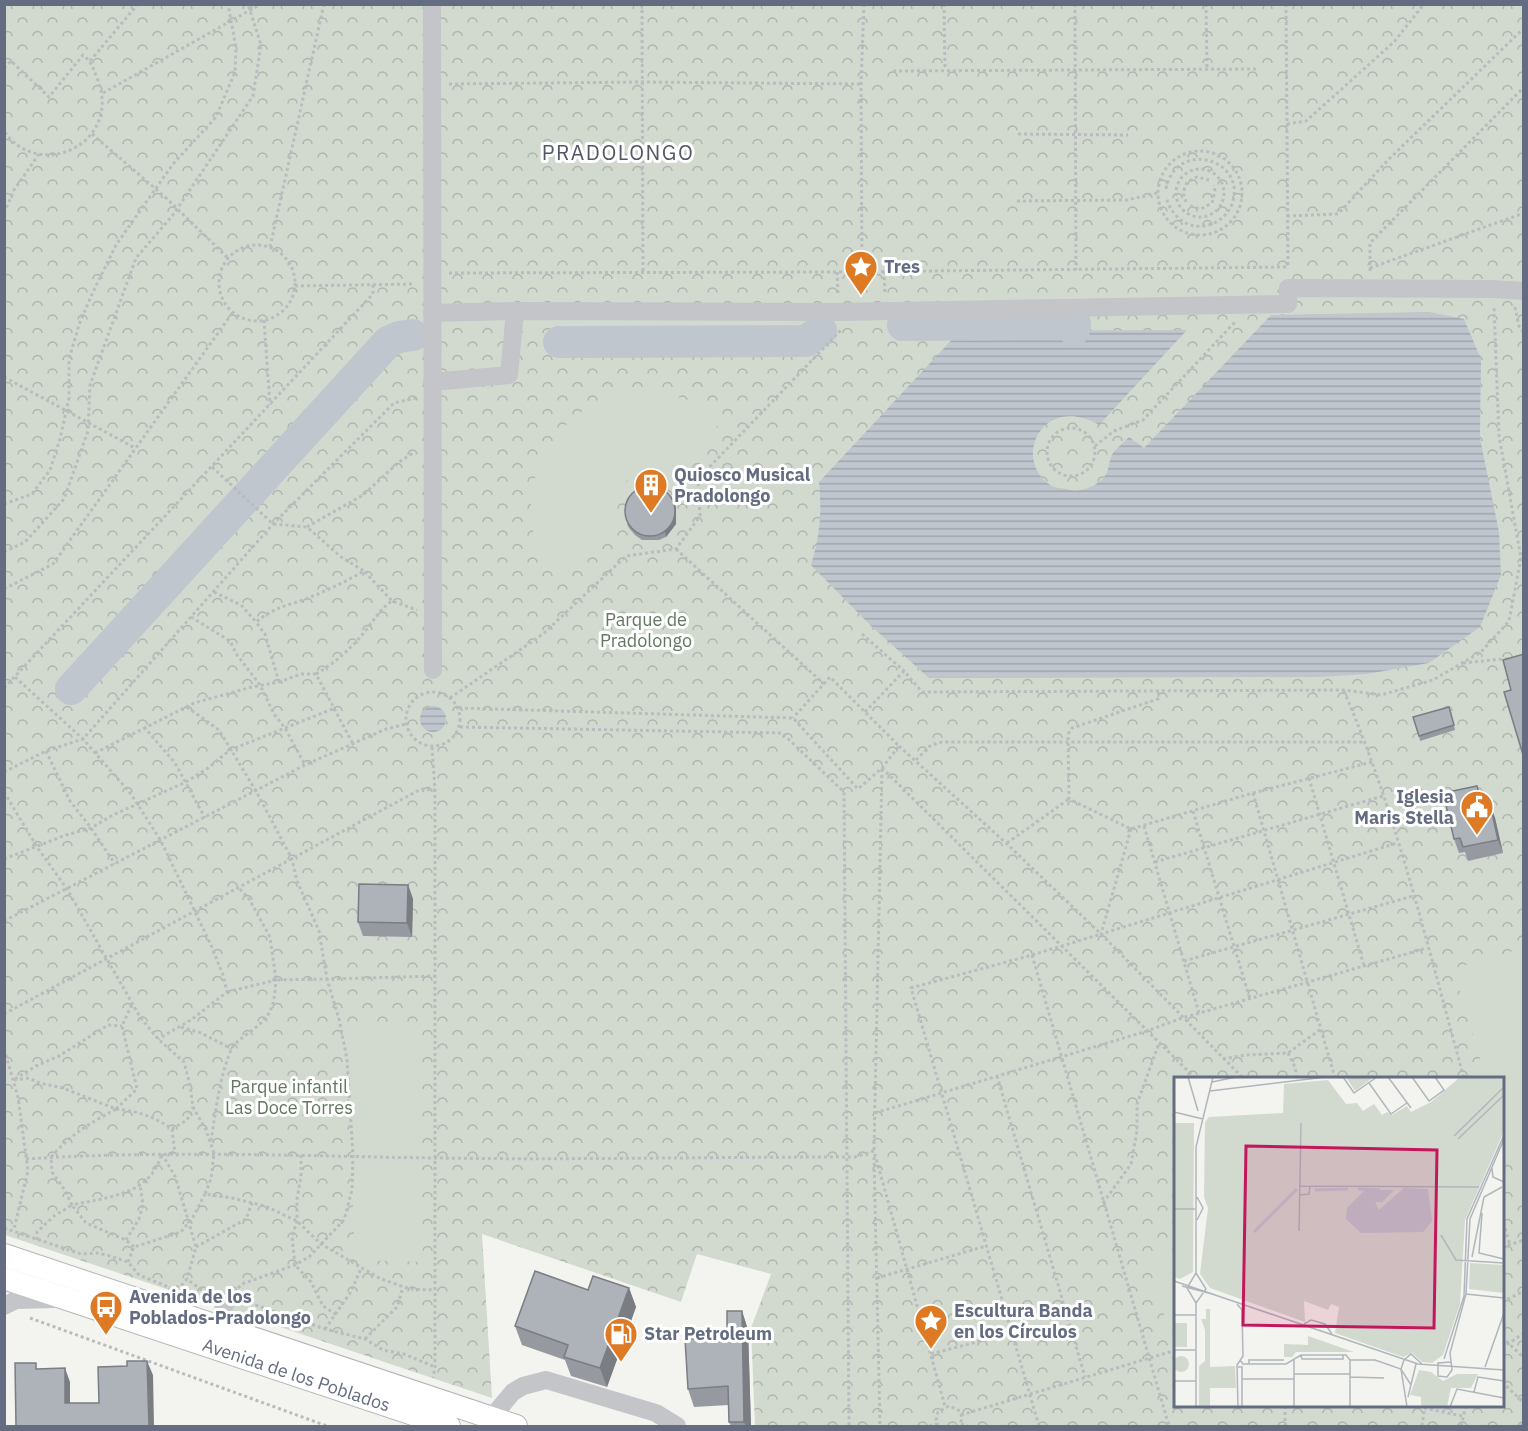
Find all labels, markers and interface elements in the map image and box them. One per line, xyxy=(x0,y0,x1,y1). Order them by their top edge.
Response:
district label: PRADOLONGO xyxy=(542,138,694,166)
place icon: Tres xyxy=(843,249,879,296)
place label: Tres xyxy=(884,255,920,278)
place label: Quiosco Musical Pradolongo xyxy=(674,463,811,507)
building icon: Quiosco Musical Pradolongo xyxy=(633,467,669,514)
park label: Parque de Pradolongo xyxy=(600,608,692,652)
place label: Iglesia Maris Stella xyxy=(1354,785,1454,829)
public building icon: Iglesia Maris Stella xyxy=(1459,789,1495,836)
park label: Parque infantil Las Doce Torres xyxy=(225,1075,353,1119)
inset map xyxy=(1174,1077,1504,1407)
place label: Avenida de los Poblados-Pradolongo xyxy=(129,1285,311,1329)
bus stop icon: Avenida de los Poblados-Pradolongo xyxy=(88,1289,124,1336)
place label: Escultura Banda en los Círculos xyxy=(954,1299,1093,1343)
place icon: Escultura Banda en los Círculos xyxy=(913,1303,949,1350)
fuel station icon: Star Petroleum xyxy=(603,1316,639,1363)
place label: Star Petroleum xyxy=(644,1322,772,1345)
street label: Avenida de los Poblados xyxy=(200,1333,393,1417)

